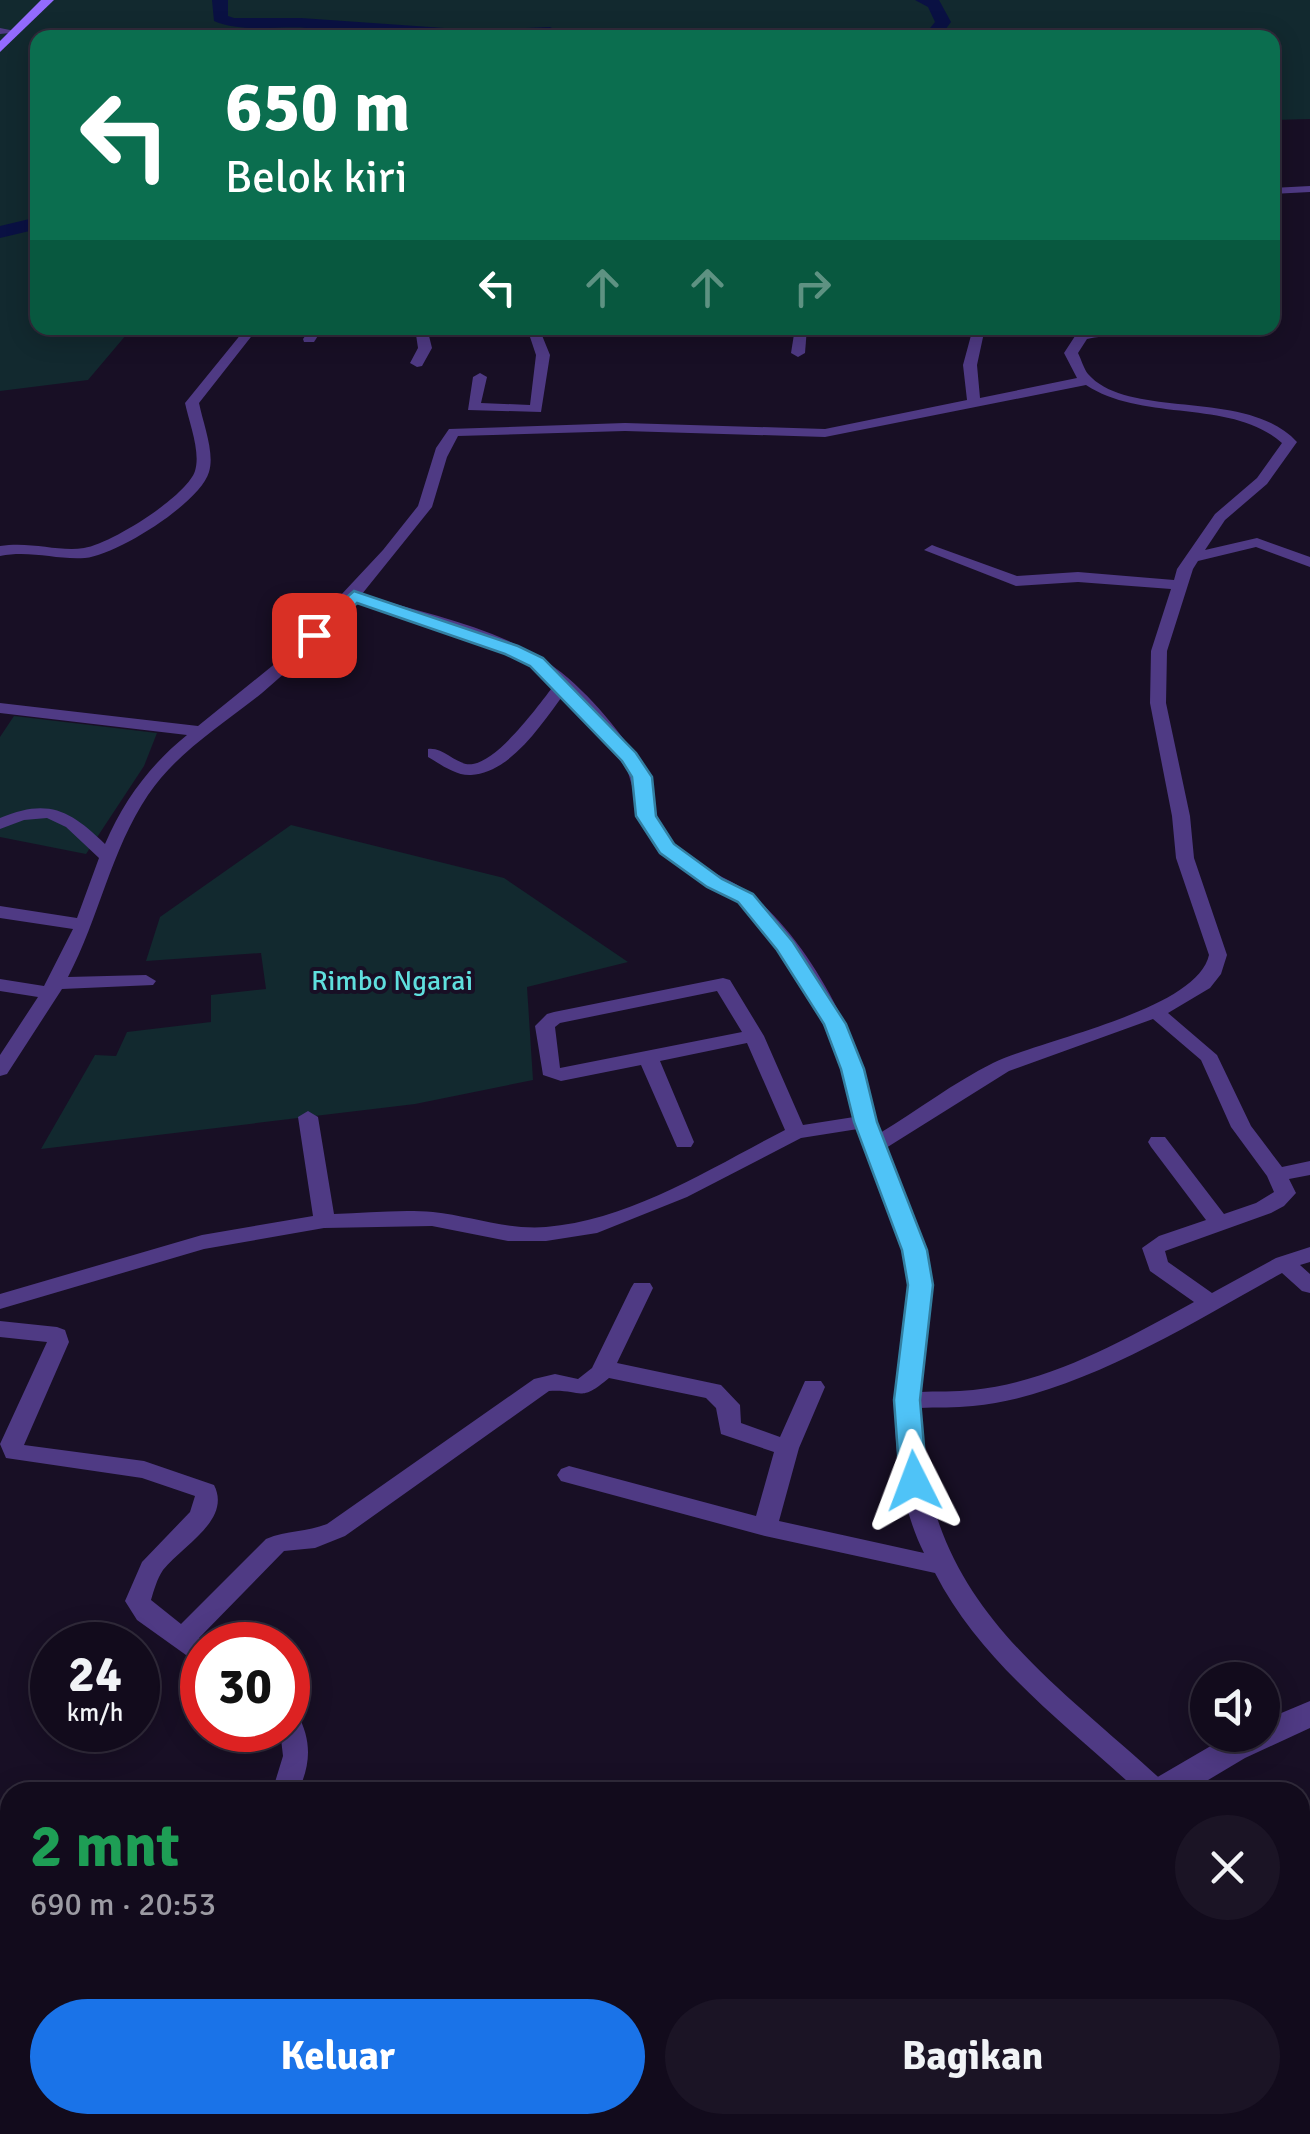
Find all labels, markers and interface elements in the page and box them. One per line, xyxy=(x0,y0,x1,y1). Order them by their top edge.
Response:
text: 650 m xyxy=(225,64,410,150)
icon: left xyxy=(60,70,190,200)
text: Belok kiri xyxy=(225,150,407,205)
icon: left xyxy=(470,260,525,315)
icon: ahead xyxy=(575,260,630,315)
icon: ahead xyxy=(680,260,735,315)
icon: right xyxy=(785,260,840,315)
pin xyxy=(272,593,357,678)
icon: arrive xyxy=(287,608,342,663)
park label: Rimbo Ngarai xyxy=(311,964,473,998)
position arrow xyxy=(862,1429,966,1533)
speed limit sign: 30 xyxy=(180,1622,310,1752)
text: 24 xyxy=(68,1644,122,1706)
map controls xyxy=(1190,1662,1280,1752)
button: sound xyxy=(1190,1662,1280,1752)
text: km/h xyxy=(67,1697,123,1728)
text: 2 mnt xyxy=(30,1810,179,1884)
button: close xyxy=(1175,1815,1280,1920)
text: 690 m · 20:53 xyxy=(30,1885,216,1924)
button: Keluar xyxy=(30,1999,645,2114)
button: Bagikan xyxy=(665,1999,1280,2114)

